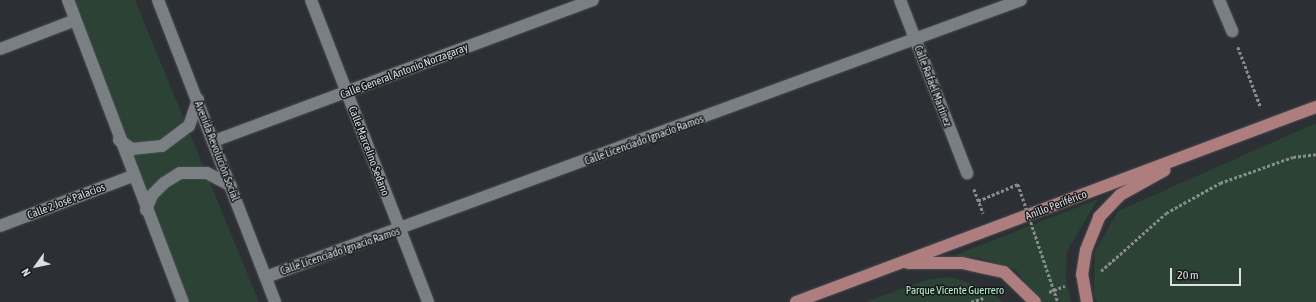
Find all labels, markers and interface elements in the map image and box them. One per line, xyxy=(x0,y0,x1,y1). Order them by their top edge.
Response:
street label: Calle General Antonio Norzagaray xyxy=(338,41,470,101)
street label: Calle Rafaél Martínez xyxy=(911,43,955,129)
street label: Avenida Revolución Social xyxy=(192,99,242,203)
street label: Calle Marcelino Sedano xyxy=(346,104,392,198)
street label: Calle Licenciado Ignacio Ramos xyxy=(583,112,705,168)
street label: Calle 2 José Palacios xyxy=(25,180,107,222)
street label: Anillo Periférico xyxy=(1023,187,1089,223)
street label: Calle Licenciado Ignacio Ramos xyxy=(278,224,402,278)
north arrow xyxy=(16,246,56,286)
scale bar xyxy=(1172,260,1243,286)
text: N xyxy=(19,267,33,279)
text: 20 m xyxy=(1177,268,1199,282)
park label: Parque Vicente Guerrero xyxy=(906,283,1004,297)

